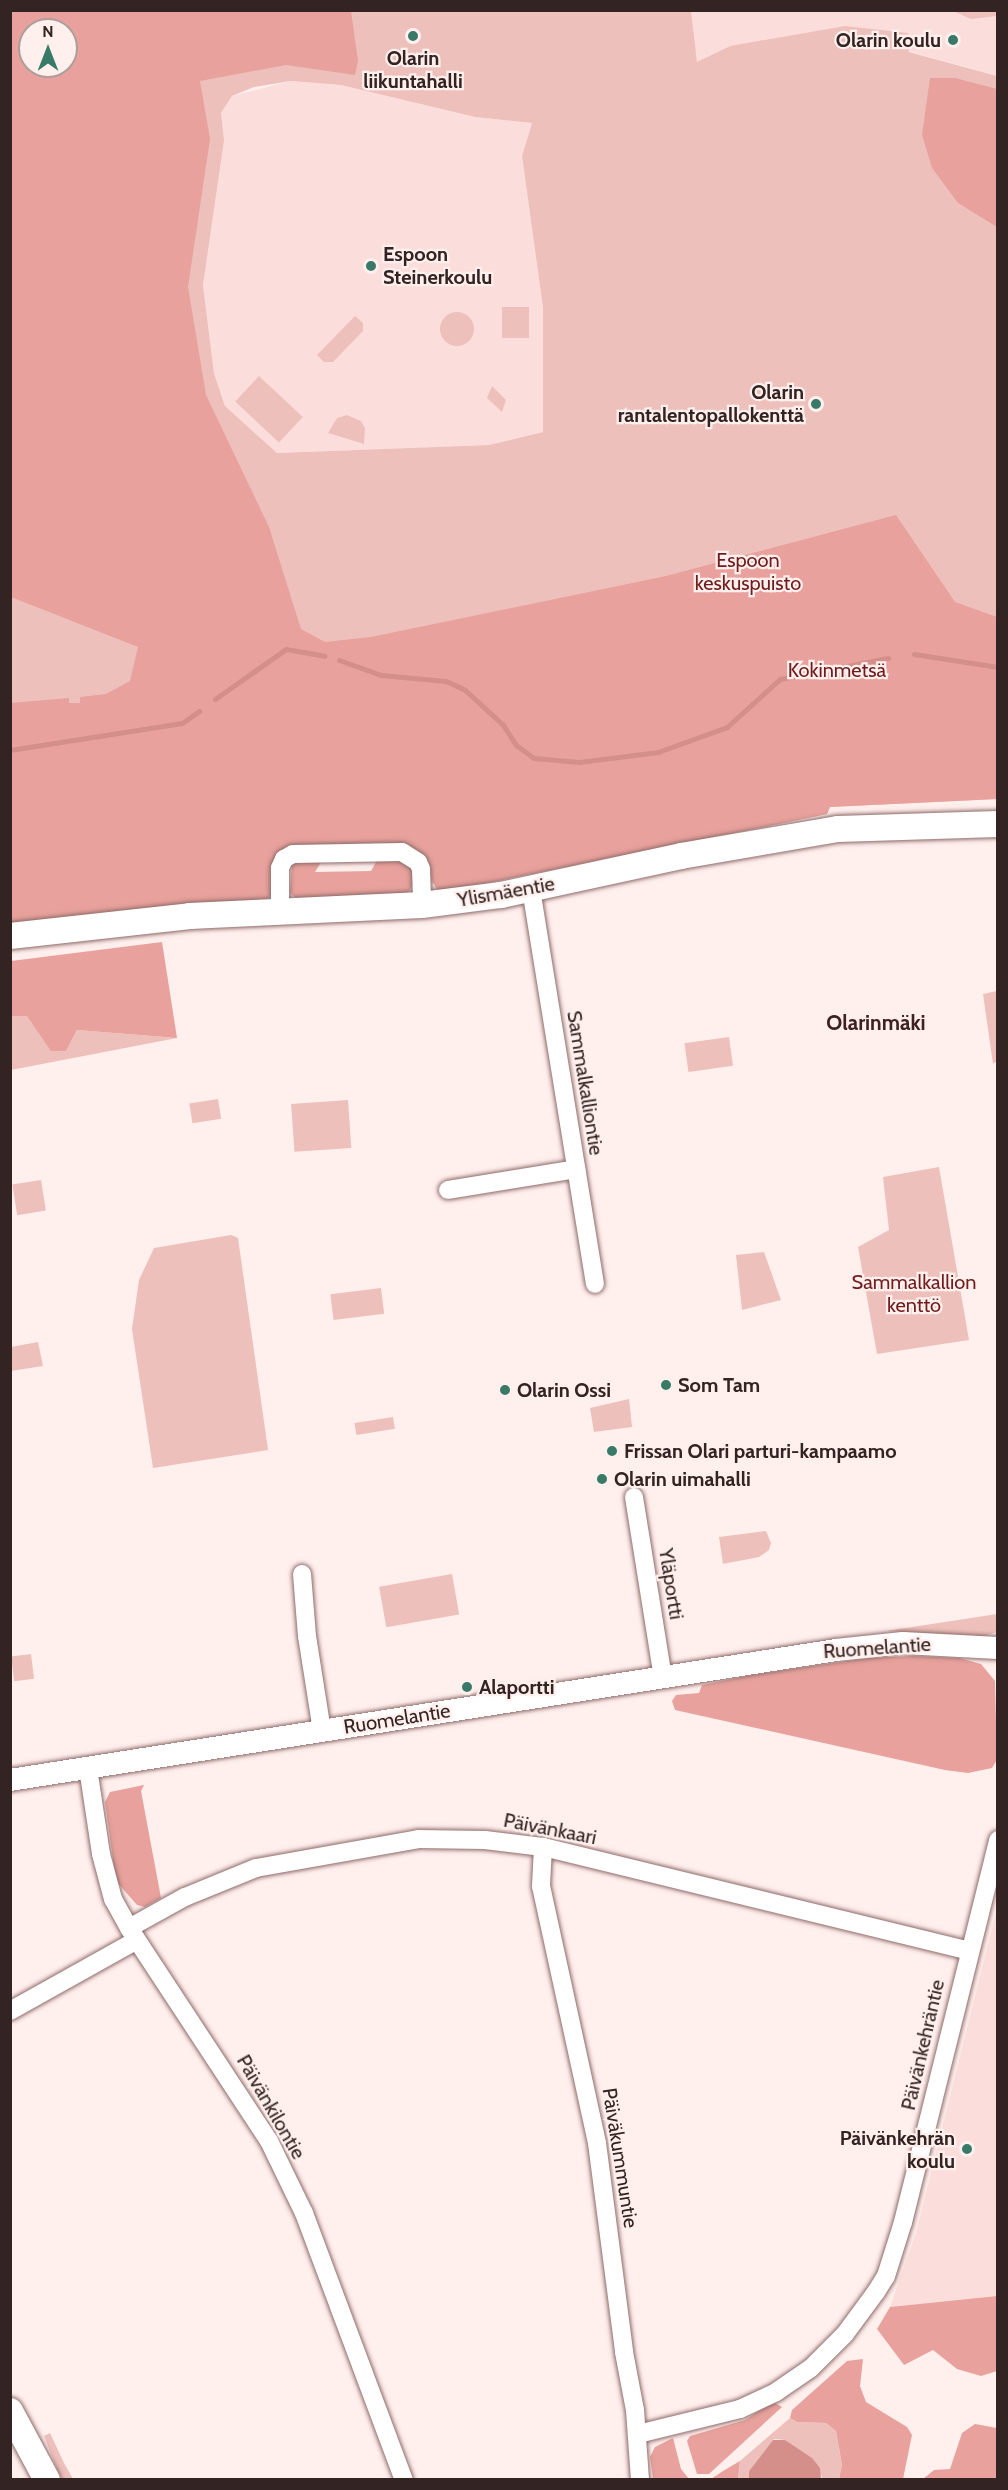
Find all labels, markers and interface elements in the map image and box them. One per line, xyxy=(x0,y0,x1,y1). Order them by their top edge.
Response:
north arrow xyxy=(18,18,78,78)
text: N xyxy=(42,22,54,41)
place label: Olarin koulu xyxy=(836,28,941,52)
marker: Olarin liikuntahalli xyxy=(406,29,420,43)
marker: Olarin koulu xyxy=(946,33,960,47)
place label: Olarin liikuntahalli xyxy=(363,46,463,93)
place label: Espoon Steinerkoulu xyxy=(383,243,492,290)
marker: Espoon Steinerkoulu xyxy=(364,259,378,273)
place label: Olarin rantalentopallokenttä xyxy=(618,380,804,427)
marker: Olarin rantalentopallokenttä xyxy=(809,397,823,411)
park label: Espoon keskuspuisto xyxy=(695,548,801,595)
park label: Kokinmetsä xyxy=(788,658,886,682)
street label: Ylismäentie xyxy=(456,872,556,912)
street label: Sammalkalliontie xyxy=(562,1009,608,1157)
district label: Olarinmäki xyxy=(826,1010,926,1036)
park label: Sammalkallion kenttö xyxy=(852,1270,976,1317)
place label: Som Tam xyxy=(678,1373,760,1397)
place label: Olarin Ossi xyxy=(517,1378,611,1402)
marker: Som Tam xyxy=(659,1378,673,1392)
marker: Olarin Ossi xyxy=(498,1383,512,1397)
place label: Frissan Olari parturi-kampaamo xyxy=(624,1439,897,1463)
marker: Frissan Olari parturi-kampaamo xyxy=(605,1444,619,1458)
place label: Olarin uimahalli xyxy=(614,1467,751,1491)
marker: Olarin uimahalli xyxy=(595,1472,609,1486)
street label: Yläportti xyxy=(654,1547,688,1621)
street label: Ruomelantie xyxy=(822,1632,932,1664)
place label: Alaportti xyxy=(479,1675,555,1699)
marker: Alaportti xyxy=(460,1680,474,1694)
street label: Ruomelantie xyxy=(342,1699,452,1739)
street label: Päivänkaari xyxy=(502,1808,598,1850)
street label: Päivänkehräntie xyxy=(896,1977,950,2113)
street label: Päivänkilontie xyxy=(231,2051,311,2163)
street label: Päiväkummuntie xyxy=(597,2086,643,2230)
place label: Päivänkehrän koulu xyxy=(840,2126,955,2173)
marker: Päivänkehrän koulu xyxy=(960,2142,974,2156)

